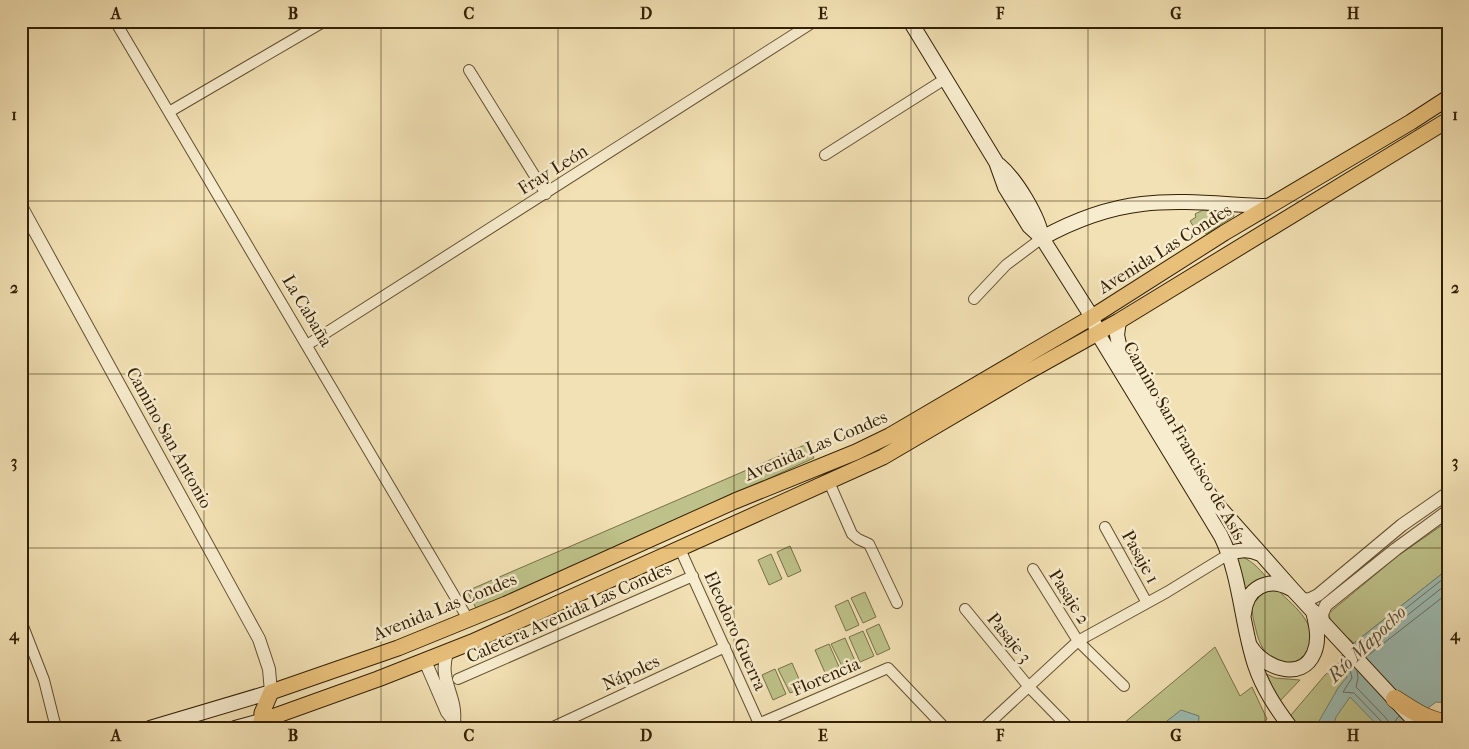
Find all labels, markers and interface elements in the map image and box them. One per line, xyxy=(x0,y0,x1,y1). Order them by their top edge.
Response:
text: A xyxy=(110,4,122,23)
text: B xyxy=(288,4,298,23)
text: C xyxy=(464,4,475,23)
text: D xyxy=(640,4,652,23)
text: E xyxy=(818,4,828,23)
text: F xyxy=(995,4,1005,23)
text: G xyxy=(1170,4,1182,23)
text: H xyxy=(1347,4,1360,23)
text: 1 xyxy=(11,105,17,124)
text: 1 xyxy=(1452,105,1458,124)
street label: Fray León xyxy=(514,140,592,200)
street label: Avenida Las Condes xyxy=(1094,199,1236,299)
street label: La Cabaña xyxy=(277,271,337,351)
text: 2 xyxy=(10,278,18,297)
text: 2 xyxy=(1451,278,1459,297)
street label: Camino San Francisco de Asís xyxy=(1118,338,1250,544)
street label: Camino San Antonio xyxy=(121,364,217,512)
street label: Avenida Las Condes xyxy=(741,406,891,486)
text: 3 xyxy=(11,452,17,472)
text: 3 xyxy=(1452,452,1458,472)
street label: Pasaje 1 xyxy=(1117,527,1163,587)
street label: Caletera Avenida Las Condes xyxy=(463,558,675,668)
street label: Pasaje 2 xyxy=(1044,566,1094,628)
street label: Avenida Las Condes xyxy=(369,568,520,646)
street label: Eleodoro Guerra xyxy=(699,568,771,695)
water label: Río Mapocho xyxy=(1322,601,1411,688)
street label: Pasaje 3 xyxy=(982,609,1036,667)
text: 4 xyxy=(8,625,20,645)
text: 4 xyxy=(1449,625,1461,645)
street label: Nápoles xyxy=(599,651,663,695)
street label: Florencia xyxy=(789,653,864,701)
text: A xyxy=(110,726,122,745)
text: B xyxy=(288,726,298,745)
text: C xyxy=(464,726,475,745)
text: D xyxy=(640,726,652,745)
text: E xyxy=(818,726,828,745)
text: F xyxy=(995,726,1005,745)
text: G xyxy=(1170,726,1182,745)
text: H xyxy=(1347,726,1360,745)

